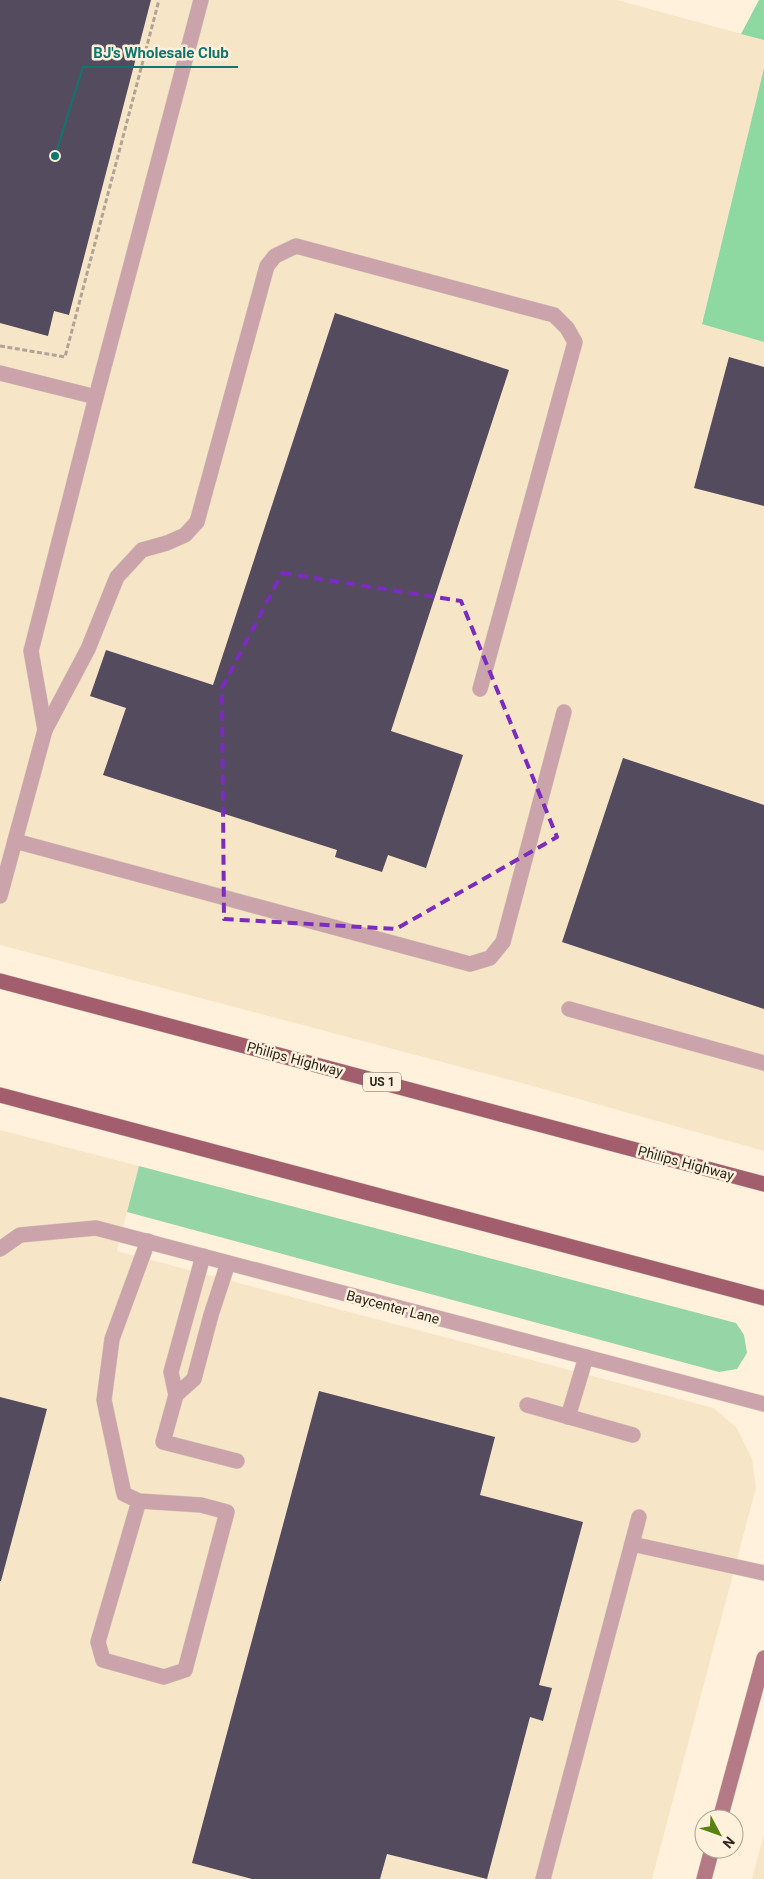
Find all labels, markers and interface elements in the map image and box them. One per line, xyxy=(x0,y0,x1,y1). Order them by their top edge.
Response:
callout: BJ's Wholesale Club xyxy=(83,37,238,67)
text: BJ's Wholesale Club xyxy=(93,44,229,62)
street label: Philips Highway xyxy=(245,1038,345,1080)
road number: US 1 xyxy=(363,1072,401,1092)
street label: Philips Highway xyxy=(636,1142,736,1184)
street label: Baycenter Lane xyxy=(345,1287,441,1327)
north arrow xyxy=(694,1809,744,1859)
text: N xyxy=(720,1834,738,1852)

